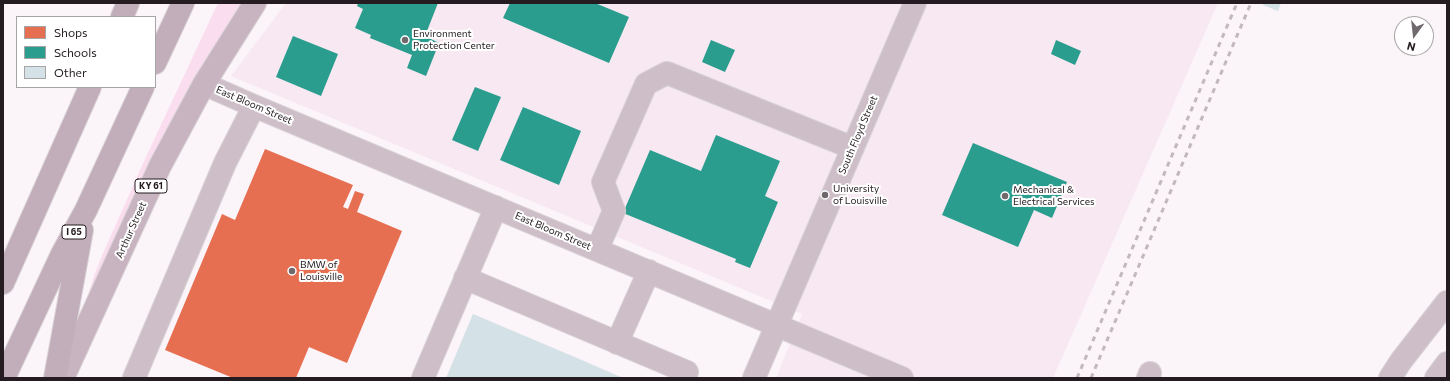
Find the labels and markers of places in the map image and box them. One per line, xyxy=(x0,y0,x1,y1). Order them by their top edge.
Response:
place label: Environment Protection Center xyxy=(413,28,495,52)
marker: Environment Protection Center xyxy=(400,35,410,45)
place label: University of Louisville xyxy=(833,183,887,206)
place label: Mechanical & Electrical Services xyxy=(1013,184,1095,208)
marker: University of Louisville xyxy=(820,190,830,200)
marker: Mechanical & Electrical Services xyxy=(1000,191,1010,201)
place label: BMW of Louisville xyxy=(300,259,342,282)
marker: BMW of Louisville xyxy=(287,266,297,276)

